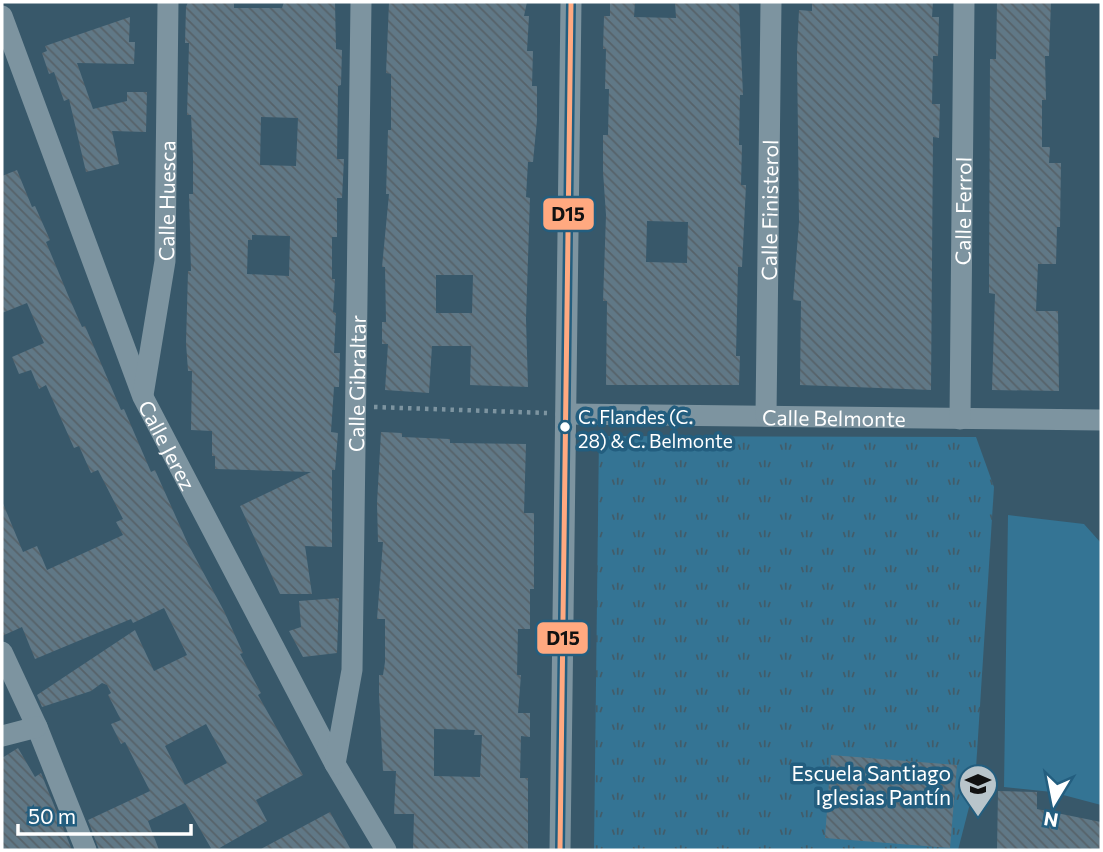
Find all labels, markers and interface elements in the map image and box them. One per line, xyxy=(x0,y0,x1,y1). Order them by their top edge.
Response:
street label: Calle Finisterol xyxy=(755,139,782,281)
street label: Calle Huesca xyxy=(152,140,179,261)
street label: Calle Ferrol xyxy=(949,157,975,265)
line badge: D15 xyxy=(542,197,595,231)
text: D15 xyxy=(551,202,585,225)
street label: Calle Gibraltar xyxy=(342,315,369,452)
street label: Calle Jerez xyxy=(134,395,202,494)
street label: Calle Belmonte xyxy=(762,404,906,430)
place label: C. Flandes (C. 28) & C. Belmonte xyxy=(578,405,733,452)
marker: C. Flandes (C. 28) & C. Belmonte xyxy=(558,420,572,434)
line badge: D15 xyxy=(536,621,589,655)
text: D15 xyxy=(546,626,580,649)
place label: Escuela Santiago Iglesias Pantín xyxy=(791,760,951,809)
school or university icon: Escuela Santiago Iglesias Pantín xyxy=(957,763,999,818)
north arrow xyxy=(1019,768,1089,838)
scale bar xyxy=(18,792,191,836)
text: 50 m xyxy=(28,803,76,828)
text: N xyxy=(1042,808,1060,833)

